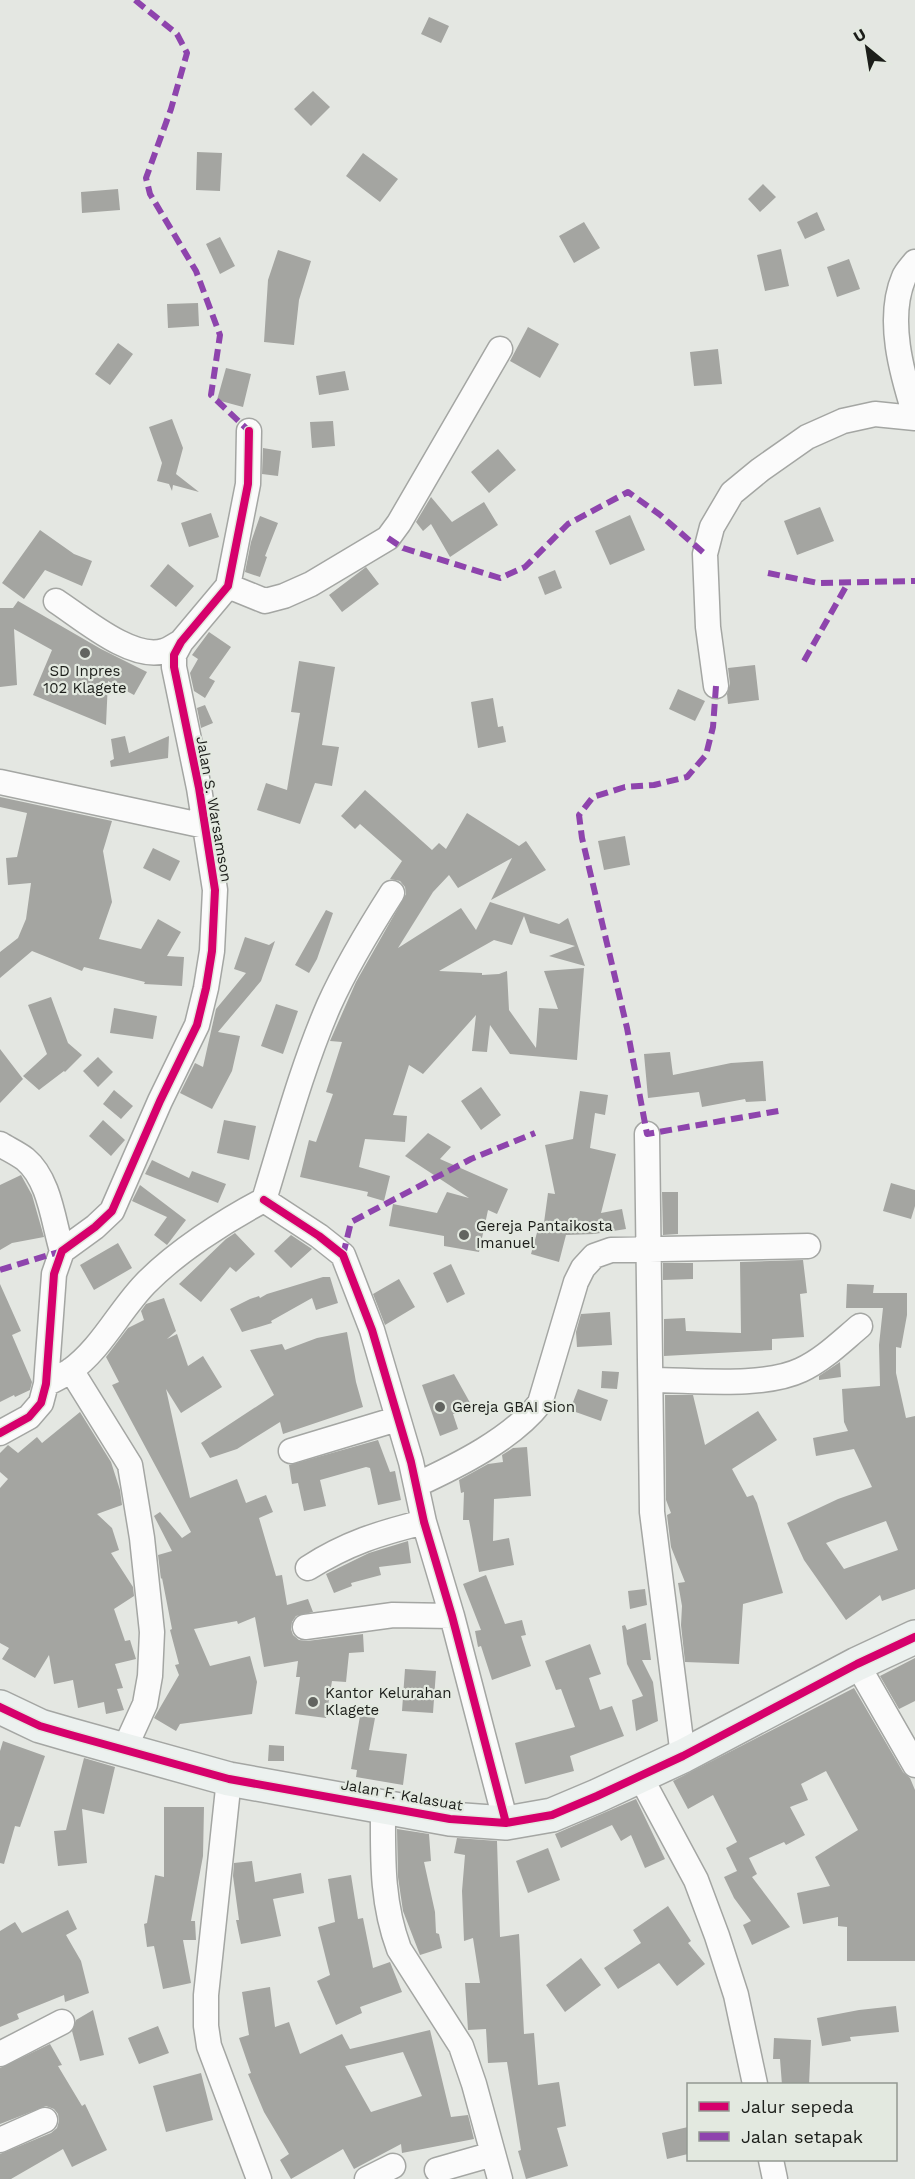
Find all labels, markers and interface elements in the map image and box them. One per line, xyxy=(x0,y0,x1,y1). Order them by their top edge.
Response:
north arrow xyxy=(837,18,897,78)
text: U xyxy=(850,24,869,47)
marker: SD Inpres 102 Klagete xyxy=(78,646,92,660)
place label: SD Inpres 102 Klagete xyxy=(43,662,127,697)
street label: Jalan S. Warsamson xyxy=(192,735,236,883)
place label: Gereja Pantaikosta Imanuel xyxy=(476,1217,613,1252)
marker: Gereja Pantaikosta Imanuel xyxy=(457,1228,471,1242)
place label: Gereja GBAI Sion xyxy=(452,1398,575,1416)
marker: Gereja GBAI Sion xyxy=(433,1400,447,1414)
place label: Kantor Kelurahan Klagete xyxy=(325,1684,452,1719)
marker: Kantor Kelurahan Klagete xyxy=(306,1695,320,1709)
street label: Jalan F. Kalasuat xyxy=(340,1775,465,1815)
legend xyxy=(687,2083,897,2161)
text: Jalur sepeda xyxy=(741,2096,854,2117)
text: Jalan setapak xyxy=(741,2126,863,2147)

